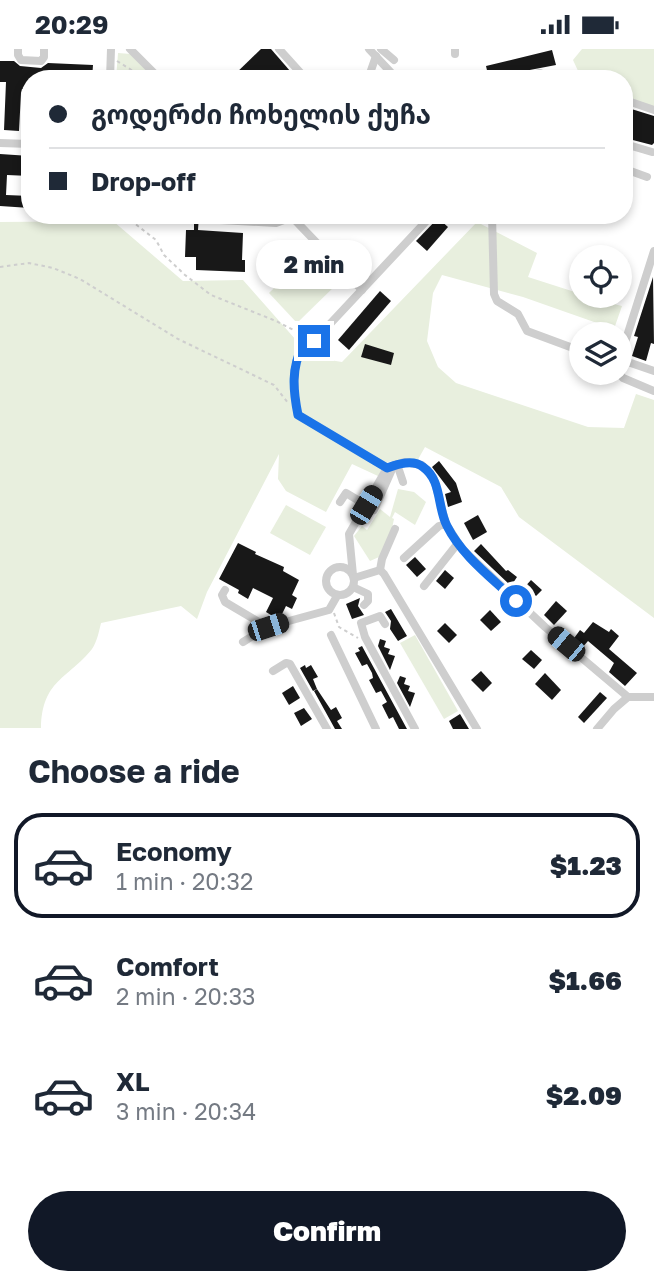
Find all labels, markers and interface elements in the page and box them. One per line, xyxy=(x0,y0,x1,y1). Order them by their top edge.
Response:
text: 20:29 xyxy=(35,9,108,40)
text: გოდერძი ჩოხელის ქუჩა xyxy=(91,99,431,130)
text: Drop-off xyxy=(91,166,196,197)
callout: 2 min xyxy=(256,239,372,289)
map controls xyxy=(569,245,632,385)
button: locate xyxy=(569,245,632,308)
text: 2 min xyxy=(284,250,344,278)
button: layers xyxy=(569,322,632,385)
route end xyxy=(298,325,330,357)
car xyxy=(347,482,386,528)
route start xyxy=(500,585,532,617)
car xyxy=(245,611,292,643)
car xyxy=(544,622,589,666)
text: Choose a ride xyxy=(28,752,240,790)
icon: car xyxy=(32,834,95,897)
text: Economy xyxy=(116,836,232,867)
text: $1.23 xyxy=(550,850,622,881)
text: 1 min · 20:32 xyxy=(116,867,253,895)
icon: car xyxy=(32,949,95,1012)
text: Comfort xyxy=(116,951,219,982)
text: $1.66 xyxy=(548,965,622,996)
text: 2 min · 20:33 xyxy=(116,982,256,1010)
icon: car xyxy=(32,1064,95,1127)
text: XL xyxy=(116,1066,150,1097)
text: $2.09 xyxy=(546,1080,622,1111)
text: 3 min · 20:34 xyxy=(116,1097,256,1125)
button: Confirm xyxy=(28,1191,626,1271)

